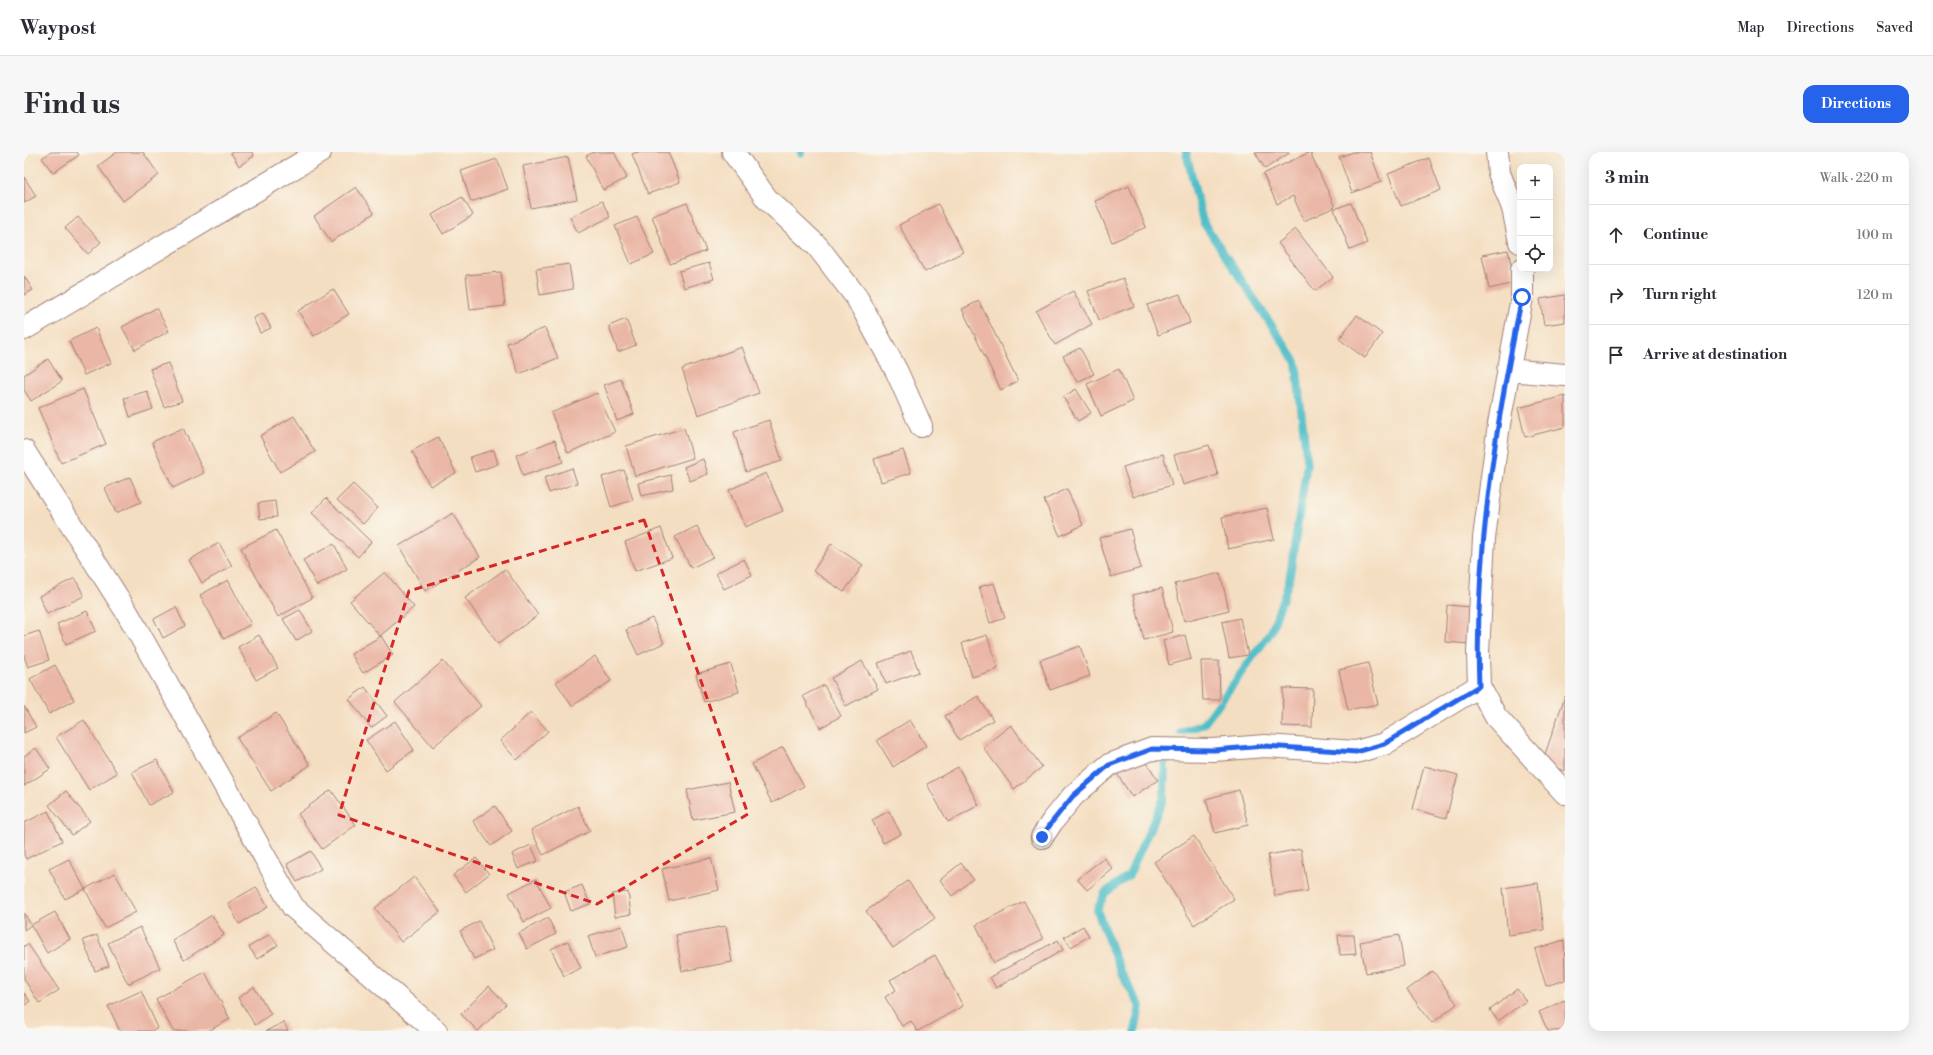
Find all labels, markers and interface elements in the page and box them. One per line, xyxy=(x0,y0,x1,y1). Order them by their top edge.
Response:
text: Waypost xyxy=(20,16,96,40)
text: Map xyxy=(1737,19,1765,37)
text: Directions xyxy=(1787,19,1854,37)
text: Saved xyxy=(1876,19,1913,37)
button: Directions xyxy=(1803,85,1909,123)
text: Find us xyxy=(24,87,120,122)
map controls xyxy=(1517,164,1553,272)
button: + xyxy=(1517,164,1553,200)
text: 3 min xyxy=(1605,167,1649,189)
text: Walk · 220 m xyxy=(1820,170,1893,186)
button: − xyxy=(1517,200,1553,236)
icon: ahead xyxy=(1605,224,1627,246)
text: Continue xyxy=(1643,225,1708,244)
text: 100 m xyxy=(1857,227,1893,243)
button: locate xyxy=(1517,236,1553,272)
icon: right xyxy=(1605,284,1627,306)
text: Turn right xyxy=(1643,285,1717,304)
text: 120 m xyxy=(1857,287,1893,303)
route start xyxy=(1513,288,1531,306)
icon: arrive xyxy=(1605,344,1627,366)
text: Arrive at destination xyxy=(1643,345,1787,364)
route end xyxy=(1033,828,1051,846)

